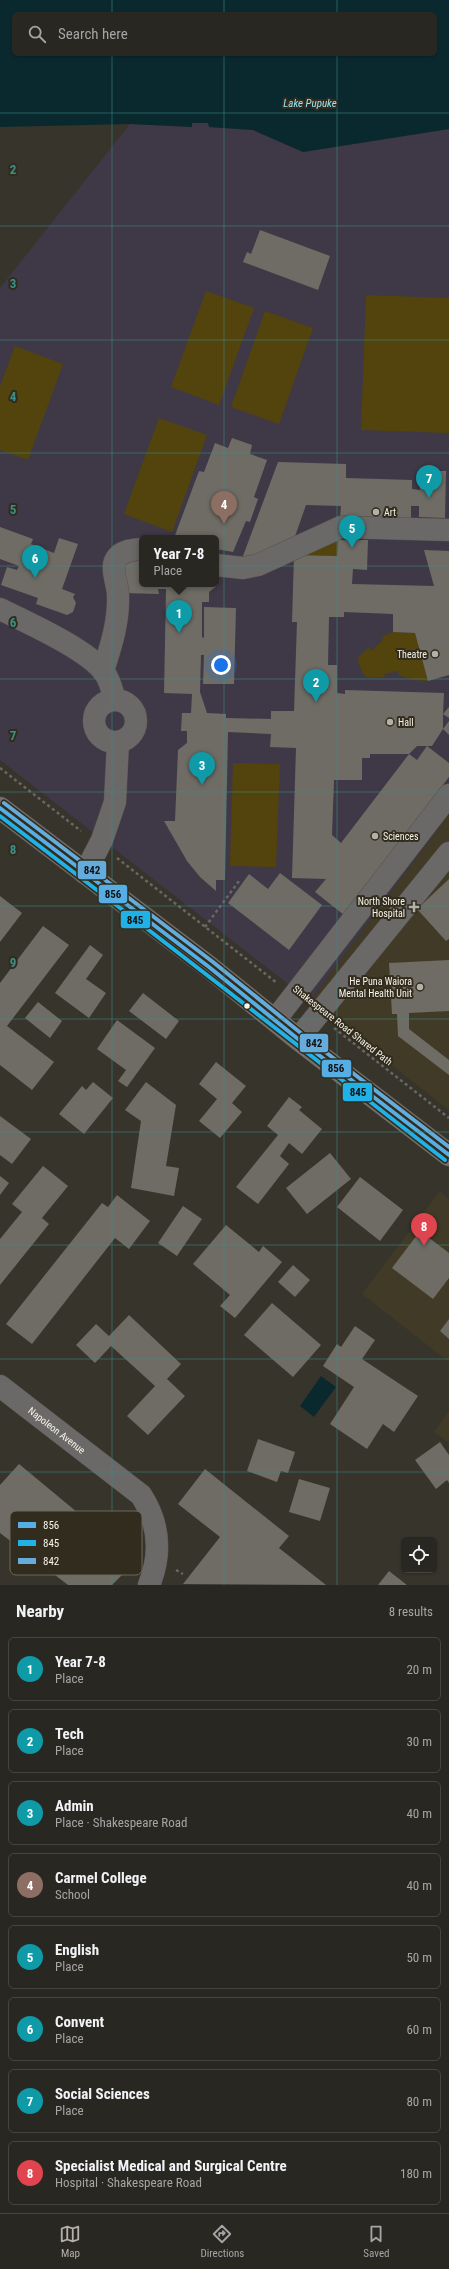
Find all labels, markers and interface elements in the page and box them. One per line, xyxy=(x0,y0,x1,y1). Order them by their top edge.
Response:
search box xyxy=(12,12,437,56)
icon: search xyxy=(26,23,48,45)
text: Search here xyxy=(58,25,128,43)
water label: Lake Pupuke xyxy=(283,97,337,110)
text: 2 xyxy=(10,162,17,177)
text: 3 xyxy=(10,276,16,291)
text: 4 xyxy=(10,389,17,404)
pin: 7 xyxy=(416,465,442,498)
pin: 4 xyxy=(211,491,237,524)
text: 5 xyxy=(10,502,17,517)
marker: Art xyxy=(371,507,381,517)
place label: Art xyxy=(384,507,396,518)
pin: 5 xyxy=(339,515,365,548)
popup xyxy=(139,535,219,587)
pin: 6 xyxy=(22,545,48,578)
text: Year 7-8 xyxy=(154,545,204,563)
text: Place xyxy=(154,563,182,578)
pin: 1 xyxy=(166,600,192,633)
text: 6 xyxy=(10,615,17,630)
place label: Theatre xyxy=(397,649,427,660)
marker: Theatre xyxy=(430,649,440,659)
your location xyxy=(211,655,231,675)
pin: 2 xyxy=(303,669,329,702)
marker: Hall xyxy=(385,717,395,727)
place label: Hall xyxy=(398,717,414,728)
text: 7 xyxy=(10,728,17,743)
pin: 3 xyxy=(189,752,215,785)
marker: Sciences xyxy=(370,831,380,841)
place label: Sciences xyxy=(383,831,419,842)
text: 8 xyxy=(10,842,16,857)
line badge: 842 xyxy=(77,860,107,880)
text: 842 xyxy=(84,864,101,877)
line badge: 856 xyxy=(98,884,128,904)
text: 856 xyxy=(105,888,122,901)
place label: North Shore Hospital xyxy=(358,896,405,919)
marker: North Shore Hospital xyxy=(408,901,420,913)
line badge: 845 xyxy=(120,910,151,929)
text: 845 xyxy=(127,914,144,927)
text: 9 xyxy=(10,955,16,970)
place label: He Puna Waiora Mental Health Unit xyxy=(339,976,412,999)
marker: He Puna Waiora Mental Health Unit xyxy=(415,982,425,992)
street label: Shakespeare Road Shared Path xyxy=(291,983,395,1068)
unlabelled marker xyxy=(242,1001,252,1011)
line badge: 842 xyxy=(299,1033,329,1053)
text: 842 xyxy=(306,1037,323,1050)
line badge: 856 xyxy=(321,1059,352,1078)
text: 856 xyxy=(328,1062,345,1075)
line badge: 845 xyxy=(342,1082,373,1102)
text: 845 xyxy=(350,1086,367,1099)
pin: 8 xyxy=(411,1213,437,1246)
street label: Napoleon Avenue xyxy=(26,1405,88,1456)
legend xyxy=(10,1511,142,1575)
text: 856 xyxy=(43,1519,59,1532)
text: 845 xyxy=(43,1537,59,1550)
map controls xyxy=(401,1537,437,1573)
button: locate xyxy=(401,1537,437,1573)
text: 842 xyxy=(43,1555,59,1568)
text: Nearby xyxy=(16,1601,64,1621)
text: 8 results xyxy=(389,1604,433,1619)
text: Year 7-8 xyxy=(55,1653,106,1671)
text: 1 xyxy=(27,1662,33,1677)
text: 20 m xyxy=(406,1662,432,1677)
text: Place xyxy=(55,1671,84,1686)
text: Tech xyxy=(55,1725,84,1743)
text: 2 xyxy=(27,1734,33,1749)
text: 30 m xyxy=(406,1734,432,1749)
text: Place xyxy=(55,1743,84,1758)
text: Admin xyxy=(55,1797,94,1815)
text: 3 xyxy=(27,1806,33,1821)
text: 40 m xyxy=(406,1806,432,1821)
text: Place · Shakespeare Road xyxy=(55,1815,187,1830)
text: Carmel College xyxy=(55,1869,147,1887)
text: 4 xyxy=(27,1878,33,1893)
text: 40 m xyxy=(406,1878,432,1893)
text: School xyxy=(55,1887,90,1902)
text: English xyxy=(55,1941,99,1959)
text: 5 xyxy=(27,1950,33,1965)
text: 50 m xyxy=(406,1950,432,1965)
text: Place xyxy=(55,1959,84,1974)
text: Convent xyxy=(55,2013,104,2031)
text: 6 xyxy=(27,2022,33,2037)
text: 60 m xyxy=(406,2022,432,2037)
text: Place xyxy=(55,2031,84,2046)
text: Social Sciences xyxy=(55,2085,150,2103)
text: 7 xyxy=(27,2094,33,2109)
text: 80 m xyxy=(406,2094,432,2109)
text: Place xyxy=(55,2103,84,2118)
text: Specialist Medical and Surgical Centre xyxy=(55,2157,287,2175)
text: 8 xyxy=(27,2166,33,2181)
text: 180 m xyxy=(400,2166,432,2181)
text: Hospital · Shakespeare Road xyxy=(55,2175,202,2190)
tab: Map xyxy=(59,2223,81,2260)
tab: Directions xyxy=(200,2223,244,2260)
tab: Saved xyxy=(363,2223,390,2260)

